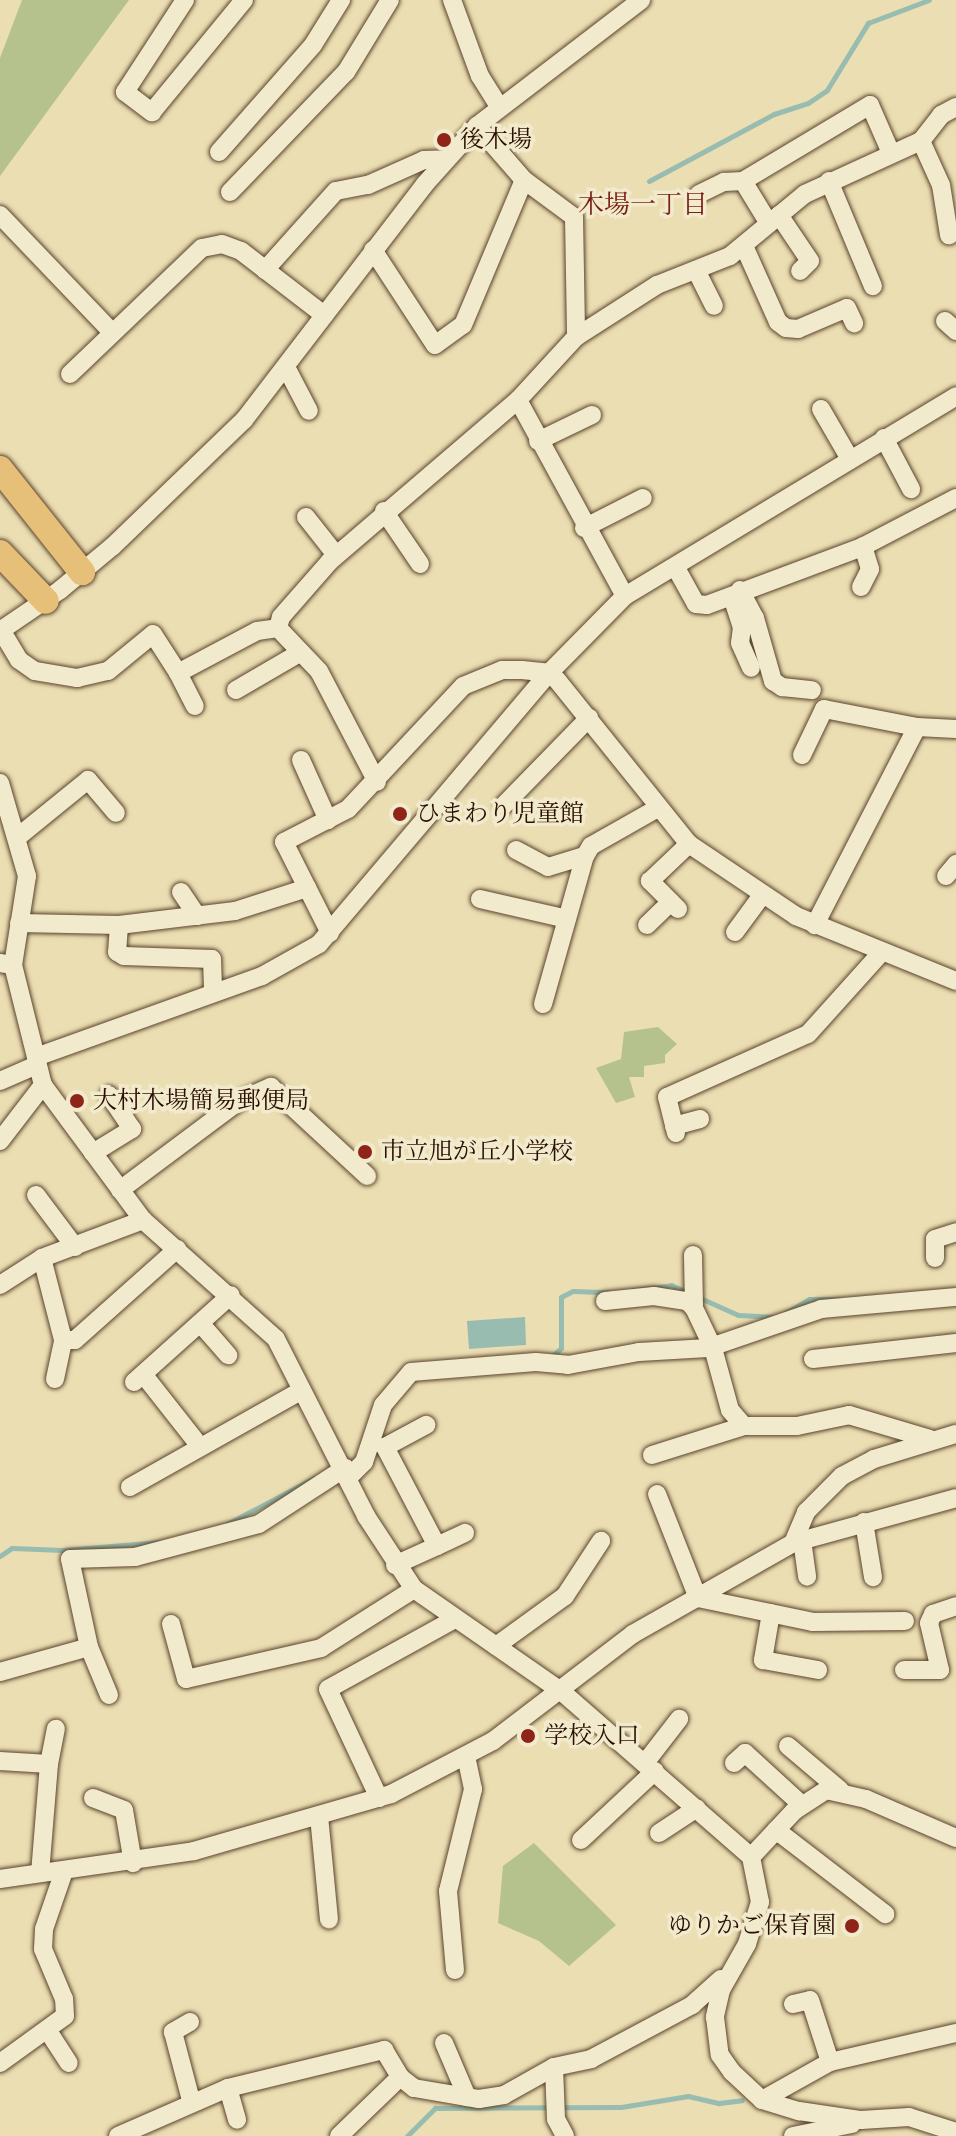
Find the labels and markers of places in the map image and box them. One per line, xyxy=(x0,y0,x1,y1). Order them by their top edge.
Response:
place label: 後木場 xyxy=(460,126,532,154)
marker: 後木場 xyxy=(435,131,453,149)
place label: ひまわり児童館 xyxy=(416,800,584,828)
marker: ひまわり児童館 xyxy=(391,805,409,823)
place label: 大村木場簡易郵便局 xyxy=(93,1087,309,1115)
marker: 大村木場簡易郵便局 xyxy=(68,1092,86,1110)
place label: 市立旭が丘小学校 xyxy=(381,1138,573,1166)
marker: 市立旭が丘小学校 xyxy=(356,1143,374,1161)
place label: 学校入口 xyxy=(544,1722,640,1750)
marker: 学校入口 xyxy=(519,1727,537,1745)
place label: ゆりかご保育園 xyxy=(668,1912,836,1940)
marker: ゆりかご保育園 xyxy=(843,1917,861,1935)

